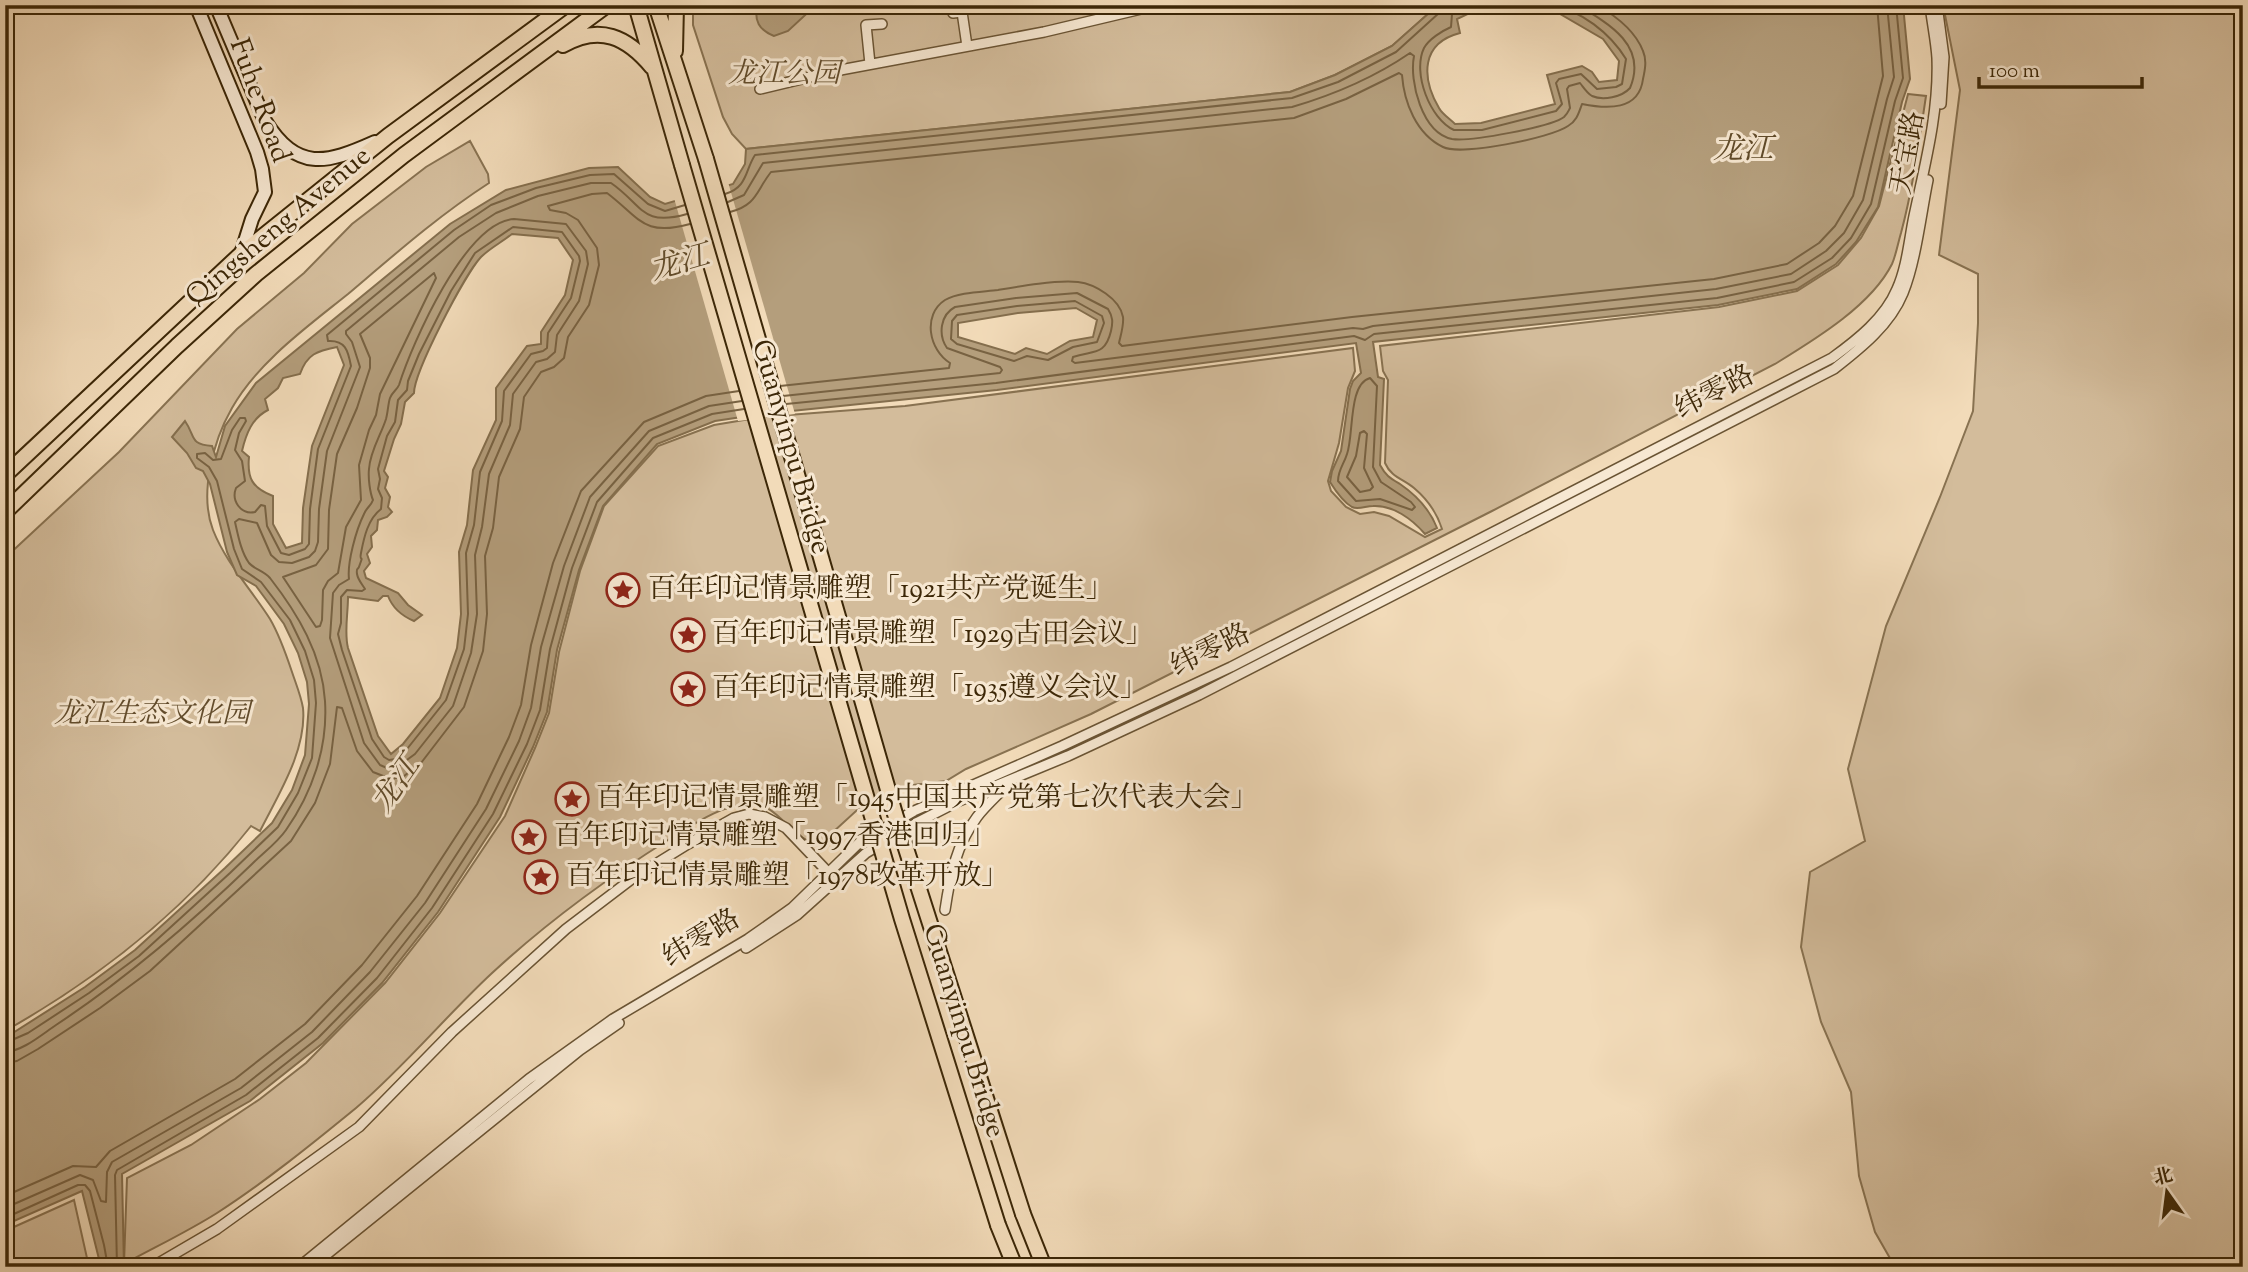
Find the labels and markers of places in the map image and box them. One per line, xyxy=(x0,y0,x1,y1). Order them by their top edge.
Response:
place label: 百年印记情景雕塑「1921共产党诞生」 xyxy=(648,570,1113,610)
place icon: 百年印记情景雕塑「1921共产党诞生」 xyxy=(604,571,642,609)
place label: 百年印记情景雕塑「1929古田会议」 xyxy=(712,615,1154,655)
place icon: 百年印记情景雕塑「1929古田会议」 xyxy=(669,616,707,654)
place label: 百年印记情景雕塑「1935遵义会议」 xyxy=(712,669,1148,709)
place icon: 百年印记情景雕塑「1935遵义会议」 xyxy=(669,670,707,708)
place label: 百年印记情景雕塑「1945中国共产党第七次代表大会」 xyxy=(596,779,1259,819)
place icon: 百年印记情景雕塑「1945中国共产党第七次代表大会」 xyxy=(553,780,591,818)
place label: 百年印记情景雕塑「1997香港回归」 xyxy=(554,817,997,857)
place icon: 百年印记情景雕塑「1997香港回归」 xyxy=(510,818,548,856)
place label: 百年印记情景雕塑「1978改革开放」 xyxy=(566,857,1009,897)
place icon: 百年印记情景雕塑「1978改革开放」 xyxy=(522,858,560,896)

